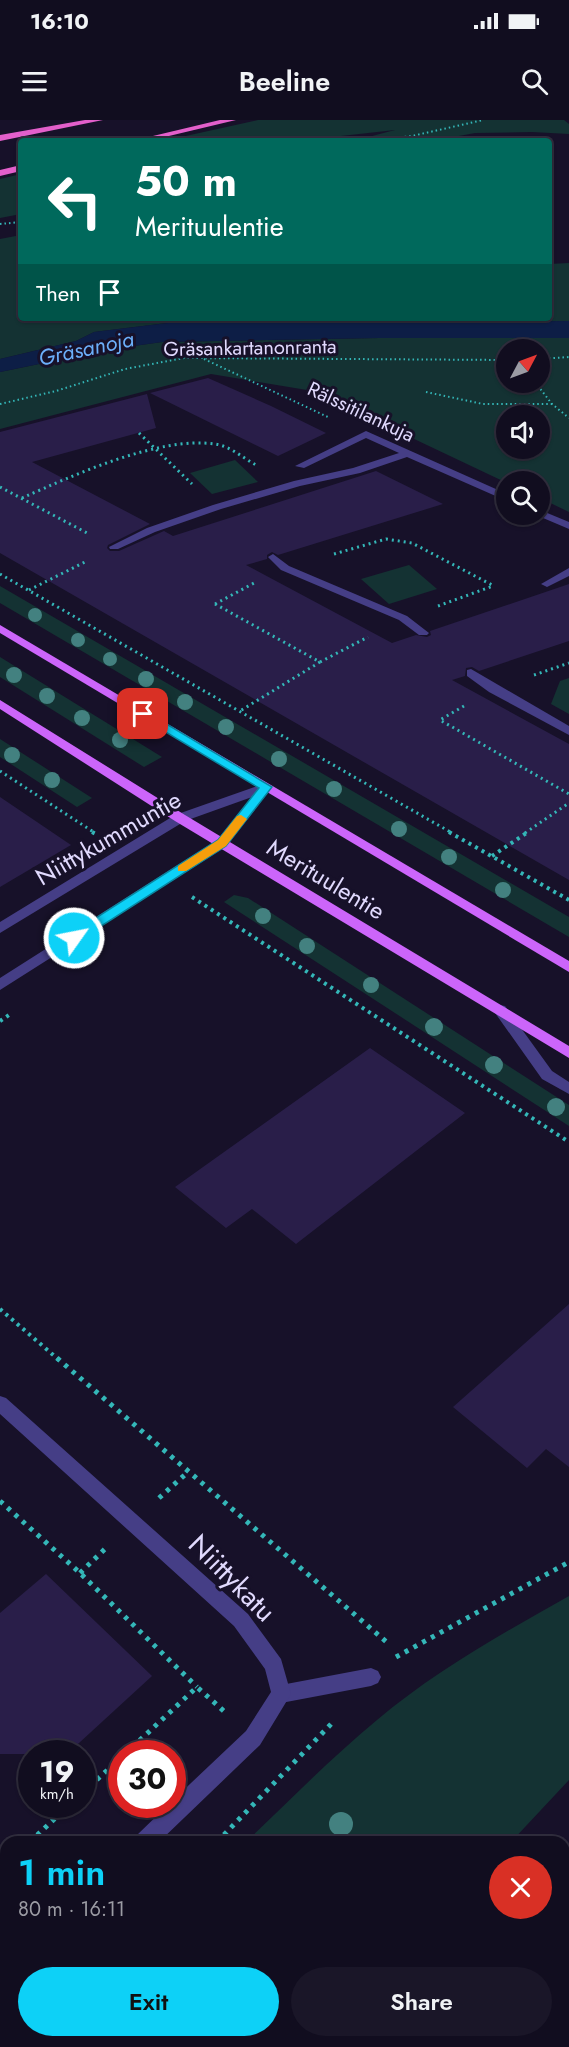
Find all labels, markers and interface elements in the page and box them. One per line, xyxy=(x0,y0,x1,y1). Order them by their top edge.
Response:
text: 16:10 xyxy=(30,5,89,37)
text: Beeline xyxy=(239,62,330,101)
icon: menu xyxy=(18,65,51,98)
icon: search xyxy=(518,65,551,98)
text: 50 m xyxy=(135,151,237,212)
icon: left xyxy=(36,162,114,240)
text: Merituulentie xyxy=(135,207,284,246)
icon: arrive xyxy=(93,276,126,309)
text: Then xyxy=(36,277,81,309)
water label: Gräsanoja xyxy=(35,322,137,374)
street label: Gräsankartanonranta xyxy=(163,332,337,364)
north arrow xyxy=(496,339,550,393)
map controls xyxy=(496,339,550,525)
street label: Rälssitilankuja xyxy=(303,375,419,449)
button: sound xyxy=(496,405,550,459)
button: search xyxy=(496,471,550,525)
pin xyxy=(117,688,168,739)
icon: arrive xyxy=(126,697,159,730)
street label: Niittykummuntie xyxy=(29,782,187,894)
street label: Merituulentie xyxy=(260,830,392,928)
position arrow xyxy=(42,906,106,970)
street label: Niittykatu xyxy=(179,1525,285,1631)
speed limit sign: 30 xyxy=(108,1740,186,1818)
text: 19 xyxy=(39,1750,75,1793)
text: km/h xyxy=(40,1783,74,1805)
text: 1 min xyxy=(18,1846,105,1898)
button: close xyxy=(489,1856,552,1919)
text: 80 m · 16:11 xyxy=(18,1895,125,1924)
button: Exit xyxy=(18,1967,279,2036)
button: Share xyxy=(291,1967,552,2036)

